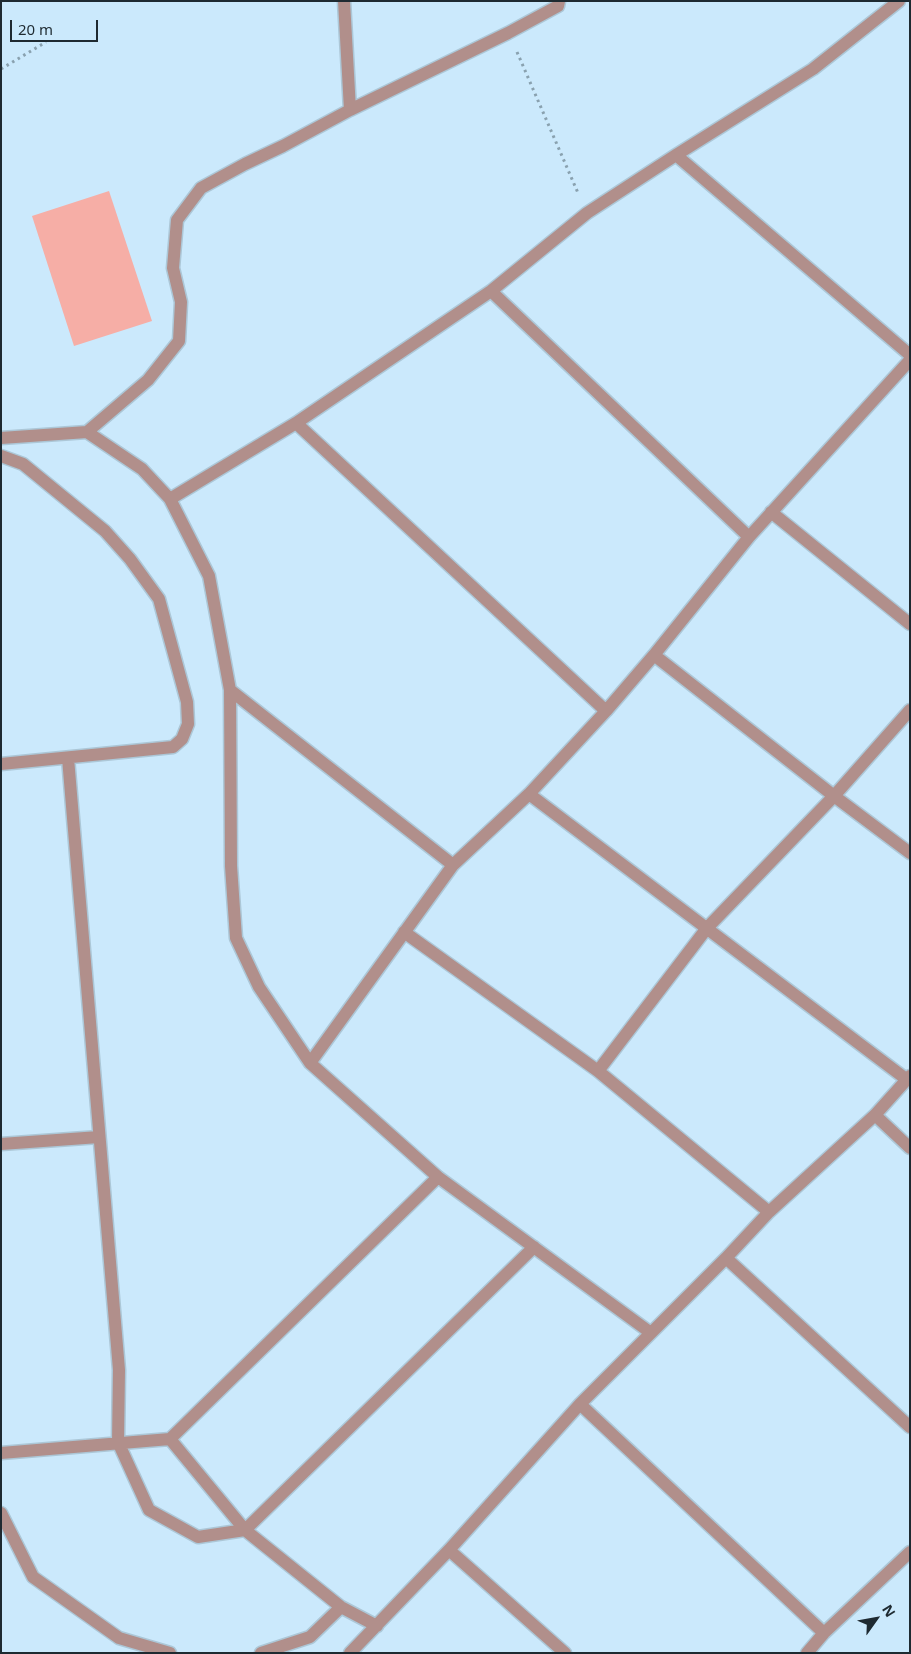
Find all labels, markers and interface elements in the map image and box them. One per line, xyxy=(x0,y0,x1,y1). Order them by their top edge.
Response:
scale bar xyxy=(12,10,100,42)
text: 20 m xyxy=(18,19,53,39)
north arrow xyxy=(851,1594,901,1644)
text: N xyxy=(878,1601,900,1621)

